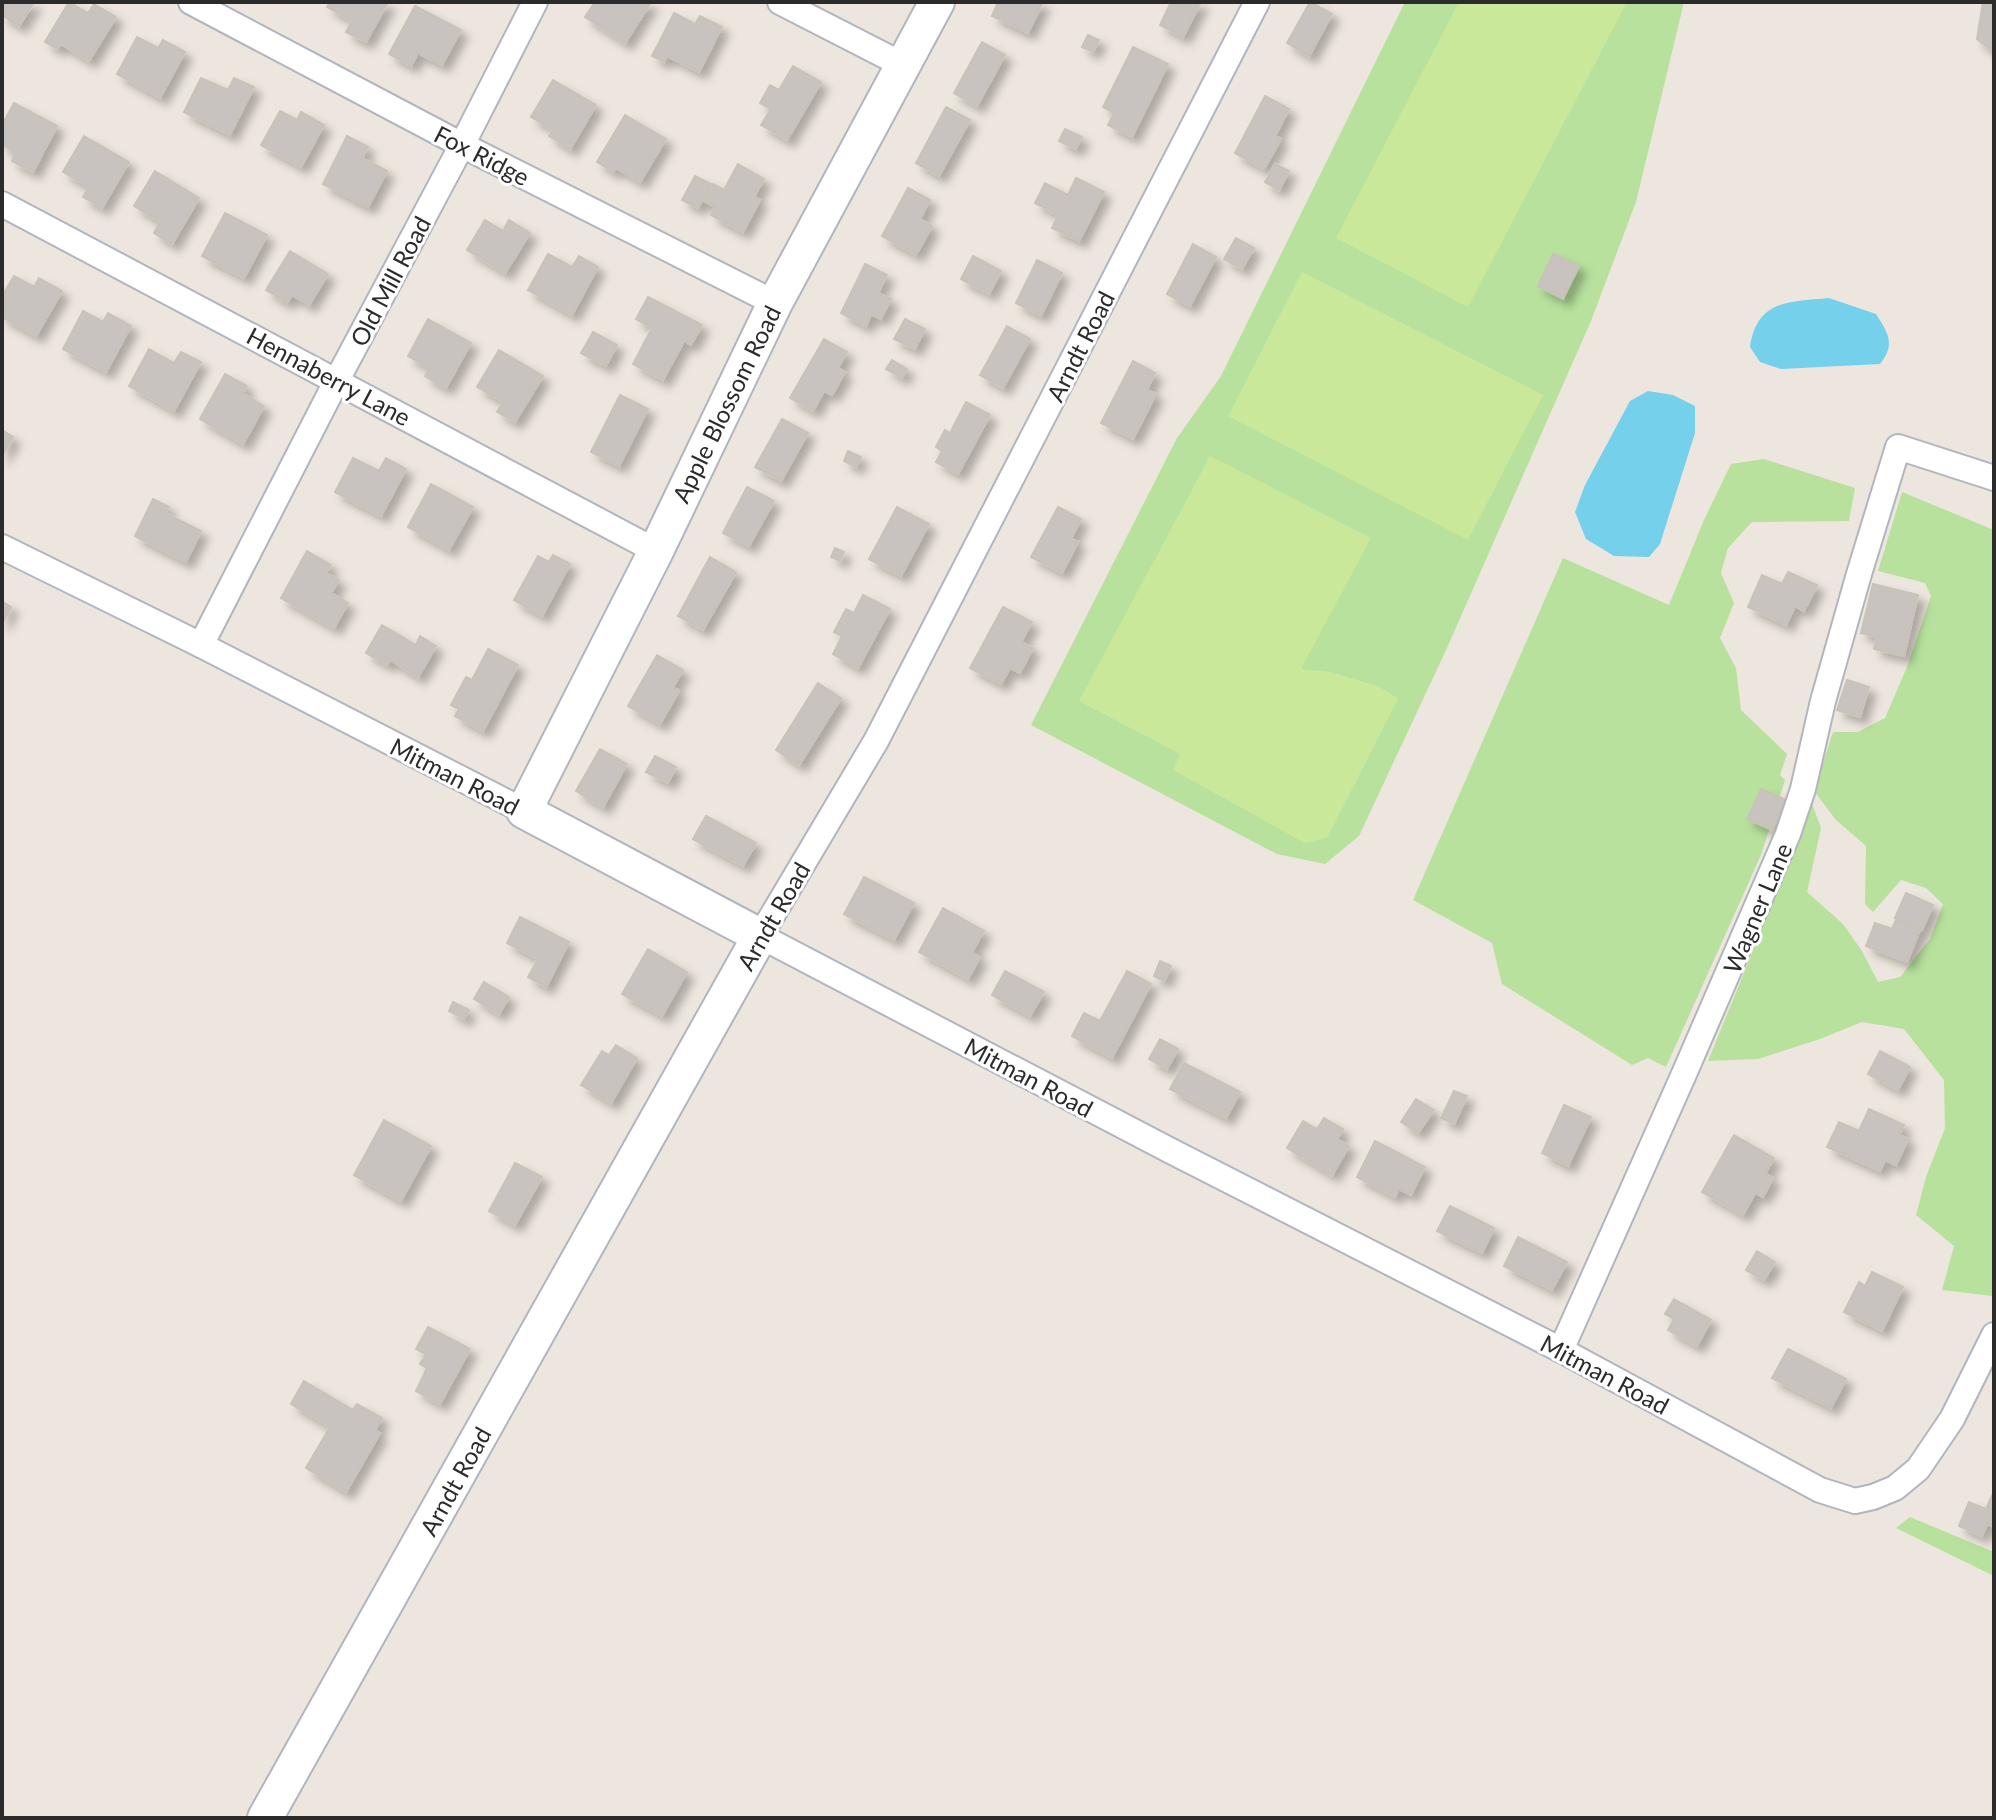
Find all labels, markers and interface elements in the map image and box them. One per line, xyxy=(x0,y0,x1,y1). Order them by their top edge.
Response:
street label: Fox Ridge xyxy=(430,119,534,191)
street label: Old Mill Road xyxy=(344,211,436,351)
street label: Arndt Road xyxy=(1040,286,1120,406)
street label: Apple Blossom Road xyxy=(666,301,786,507)
street label: Hennaberry Lane xyxy=(242,321,416,431)
street label: Mitman Road xyxy=(386,731,524,821)
street label: Wagner Lane xyxy=(1717,839,1797,977)
street label: Arndt Road xyxy=(731,857,815,975)
street label: Mitman Road xyxy=(960,1031,1098,1123)
street label: Mitman Road xyxy=(1536,1328,1674,1420)
street label: Arndt Road xyxy=(413,1422,497,1540)

